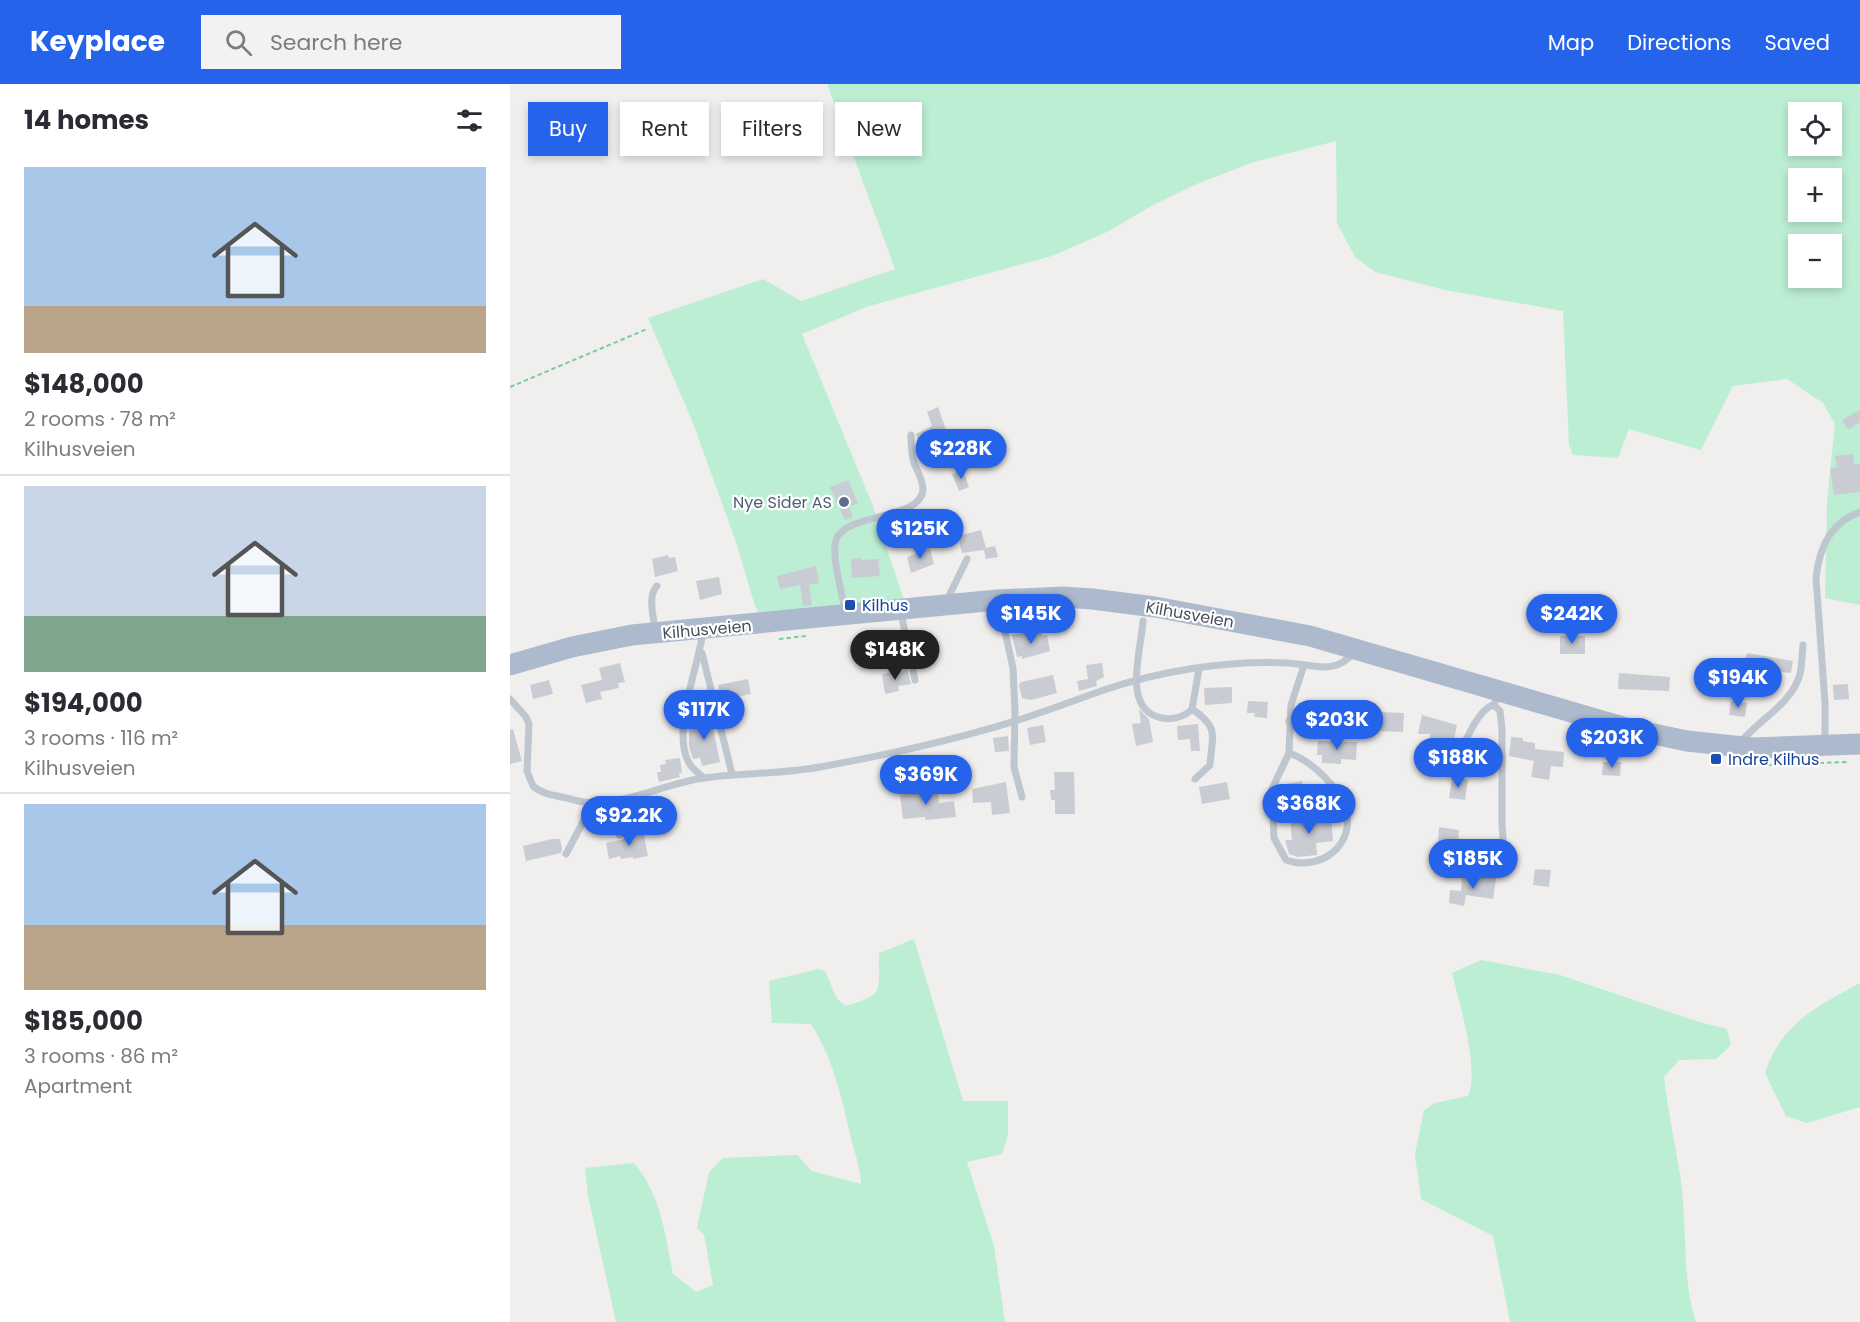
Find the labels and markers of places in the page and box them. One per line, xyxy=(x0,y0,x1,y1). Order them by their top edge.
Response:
pin: $228K xyxy=(919,429,1003,480)
place label: Nye Sider AS xyxy=(733,491,832,514)
marker: Nye Sider AS xyxy=(837,495,851,509)
pin: $125K xyxy=(878,509,962,560)
place label: Kilhus xyxy=(862,594,908,617)
pin: $145K xyxy=(989,594,1073,645)
pin: $242K xyxy=(1530,594,1614,645)
marker: Kilhus xyxy=(843,598,857,612)
pin: $148K xyxy=(853,630,937,681)
pin: $194K xyxy=(1696,658,1780,709)
pin: $117K xyxy=(662,690,746,741)
pin: $203K xyxy=(1295,700,1379,751)
pin: $203K xyxy=(1570,718,1654,769)
pin: $188K xyxy=(1416,738,1500,789)
place label: Indre Kilhus xyxy=(1728,748,1819,771)
marker: Indre Kilhus xyxy=(1709,752,1723,766)
pin: $369K xyxy=(884,755,968,806)
pin: $368K xyxy=(1267,784,1351,835)
pin: $92.2K xyxy=(580,796,678,847)
pin: $185K xyxy=(1431,839,1515,890)

